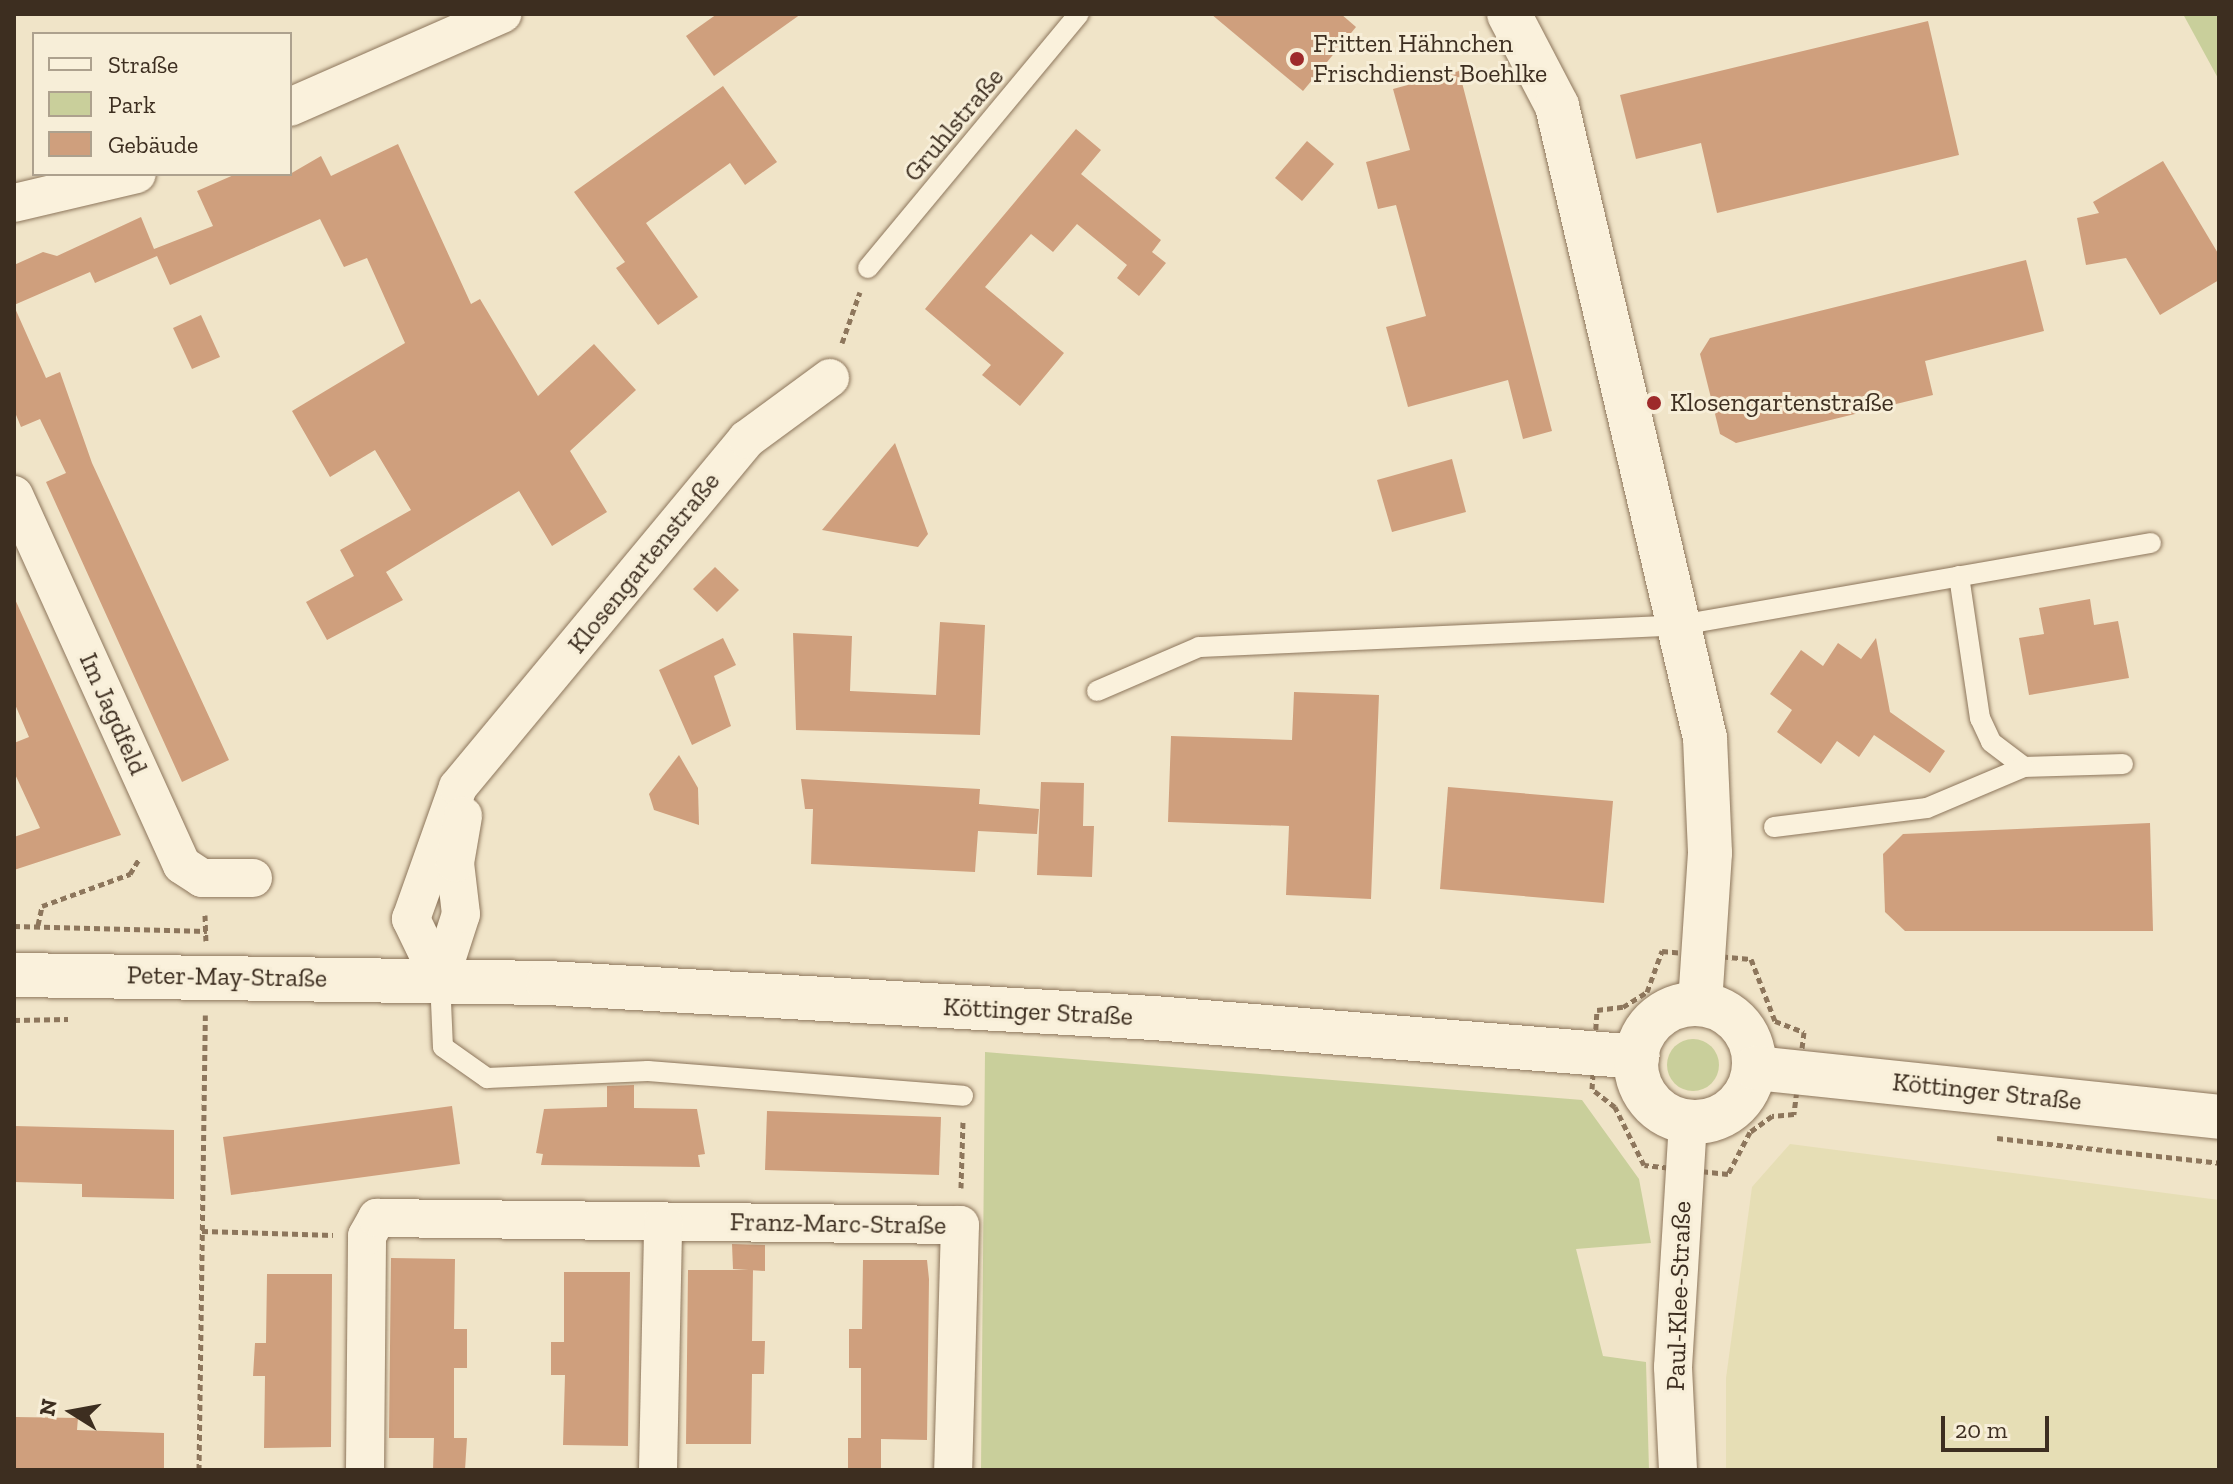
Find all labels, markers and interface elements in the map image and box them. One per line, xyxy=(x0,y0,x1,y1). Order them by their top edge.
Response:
place label: Fritten Hähnchen Frischdienst Boehlke xyxy=(1313,28,1547,90)
legend xyxy=(32,32,292,176)
text: Straße xyxy=(108,50,178,79)
marker: Fritten Hähnchen Frischdienst Boehlke xyxy=(1288,50,1306,68)
street label: Gruhlstraße xyxy=(897,62,1011,188)
text: Park xyxy=(108,90,156,119)
text: Gebäude xyxy=(108,130,198,159)
place label: Klosengartenstraße xyxy=(1670,387,1894,419)
marker: Klosengartenstraße xyxy=(1645,394,1663,412)
street label: Klosengartenstraße xyxy=(562,466,726,660)
street label: Im Jagdfeld xyxy=(72,648,154,780)
street label: Peter-May-Straße xyxy=(127,960,327,994)
street label: Köttinger Straße xyxy=(942,991,1134,1033)
street label: Köttinger Straße xyxy=(1891,1067,2083,1117)
street label: Paul-Klee-Straße xyxy=(1660,1200,1698,1392)
street label: Franz-Marc-Straße xyxy=(730,1207,946,1241)
north arrow xyxy=(32,1372,112,1452)
text: N xyxy=(33,1397,63,1418)
scale bar xyxy=(1945,1400,2053,1450)
text: 20 m xyxy=(1955,1415,2007,1444)

